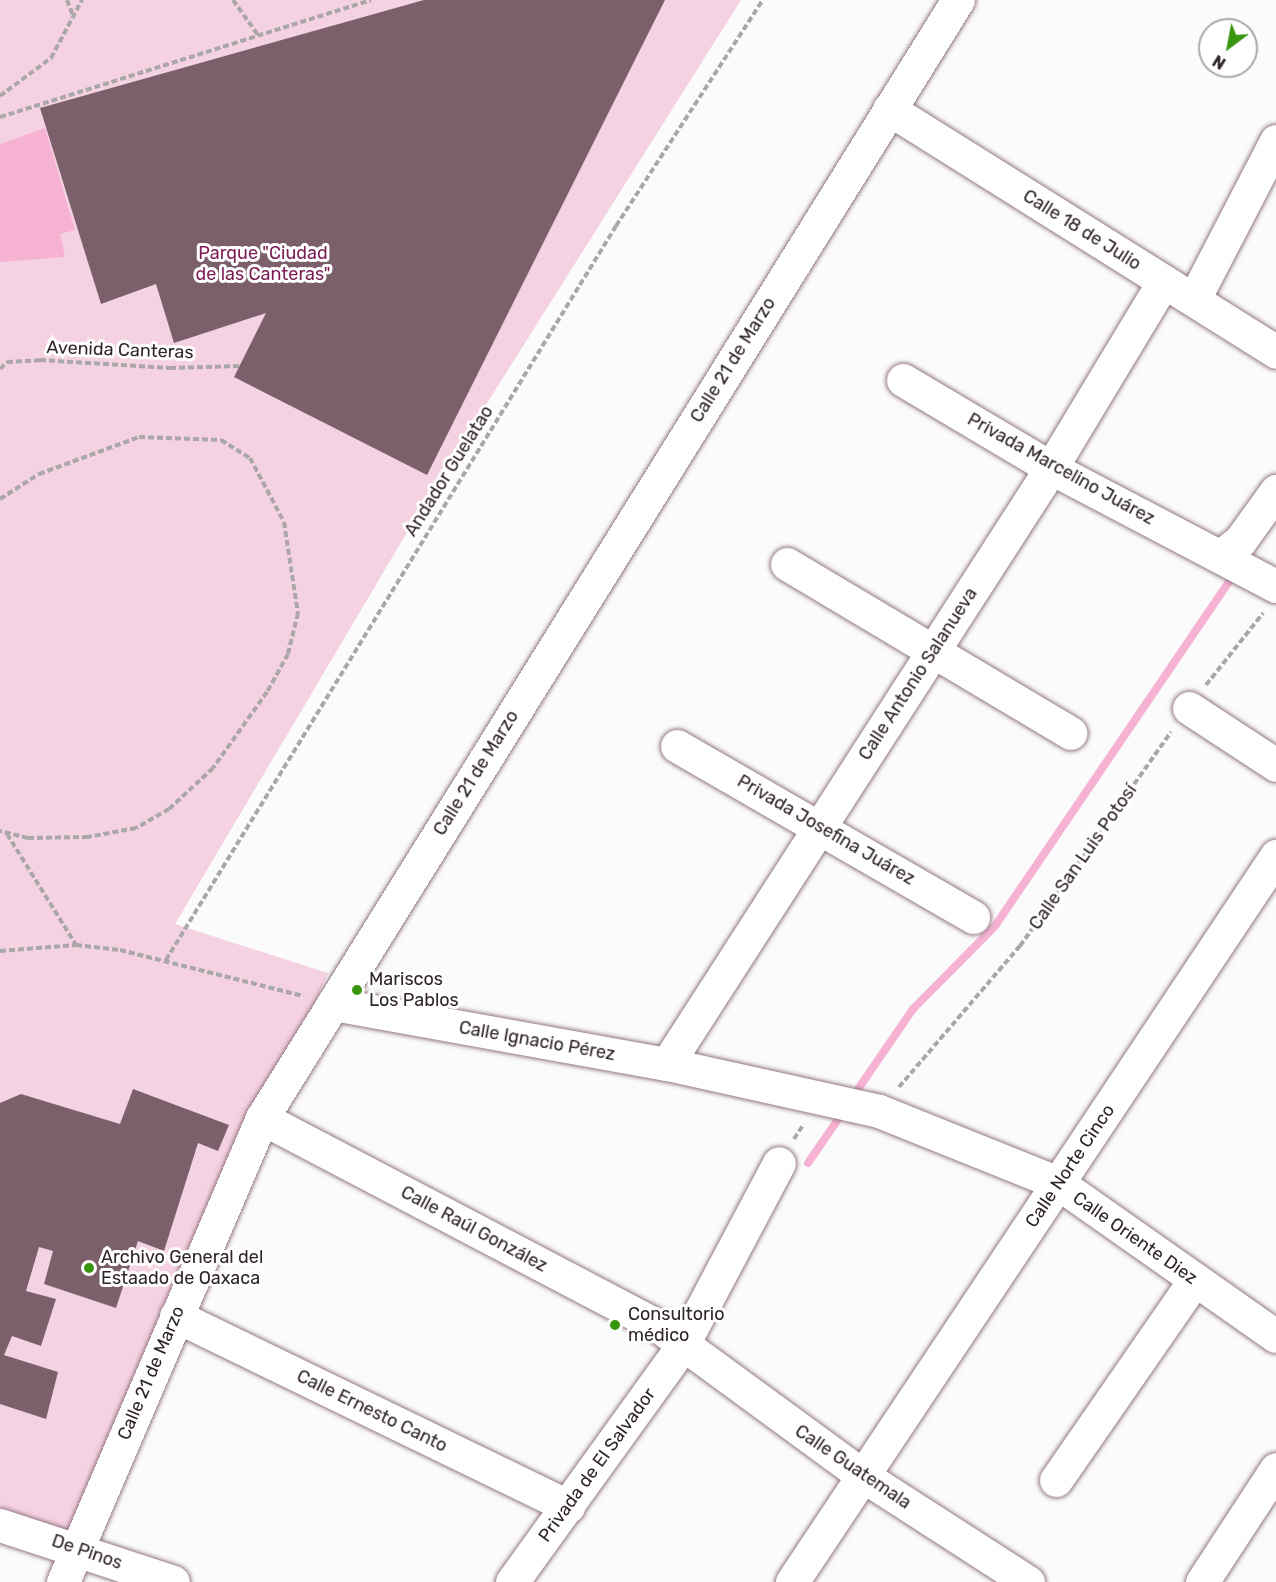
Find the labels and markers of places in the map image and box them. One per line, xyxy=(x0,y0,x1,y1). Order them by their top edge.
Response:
place label: Mariscos Los Pablos xyxy=(369,969,459,1012)
marker: Mariscos Los Pablos xyxy=(350,983,364,997)
place label: Archivo General del Estaado de Oaxaca xyxy=(101,1247,263,1290)
marker: Archivo General del Estaado de Oaxaca xyxy=(82,1261,96,1275)
place label: Consultorio médico xyxy=(628,1304,725,1346)
marker: Consultorio médico xyxy=(606,1316,624,1334)

